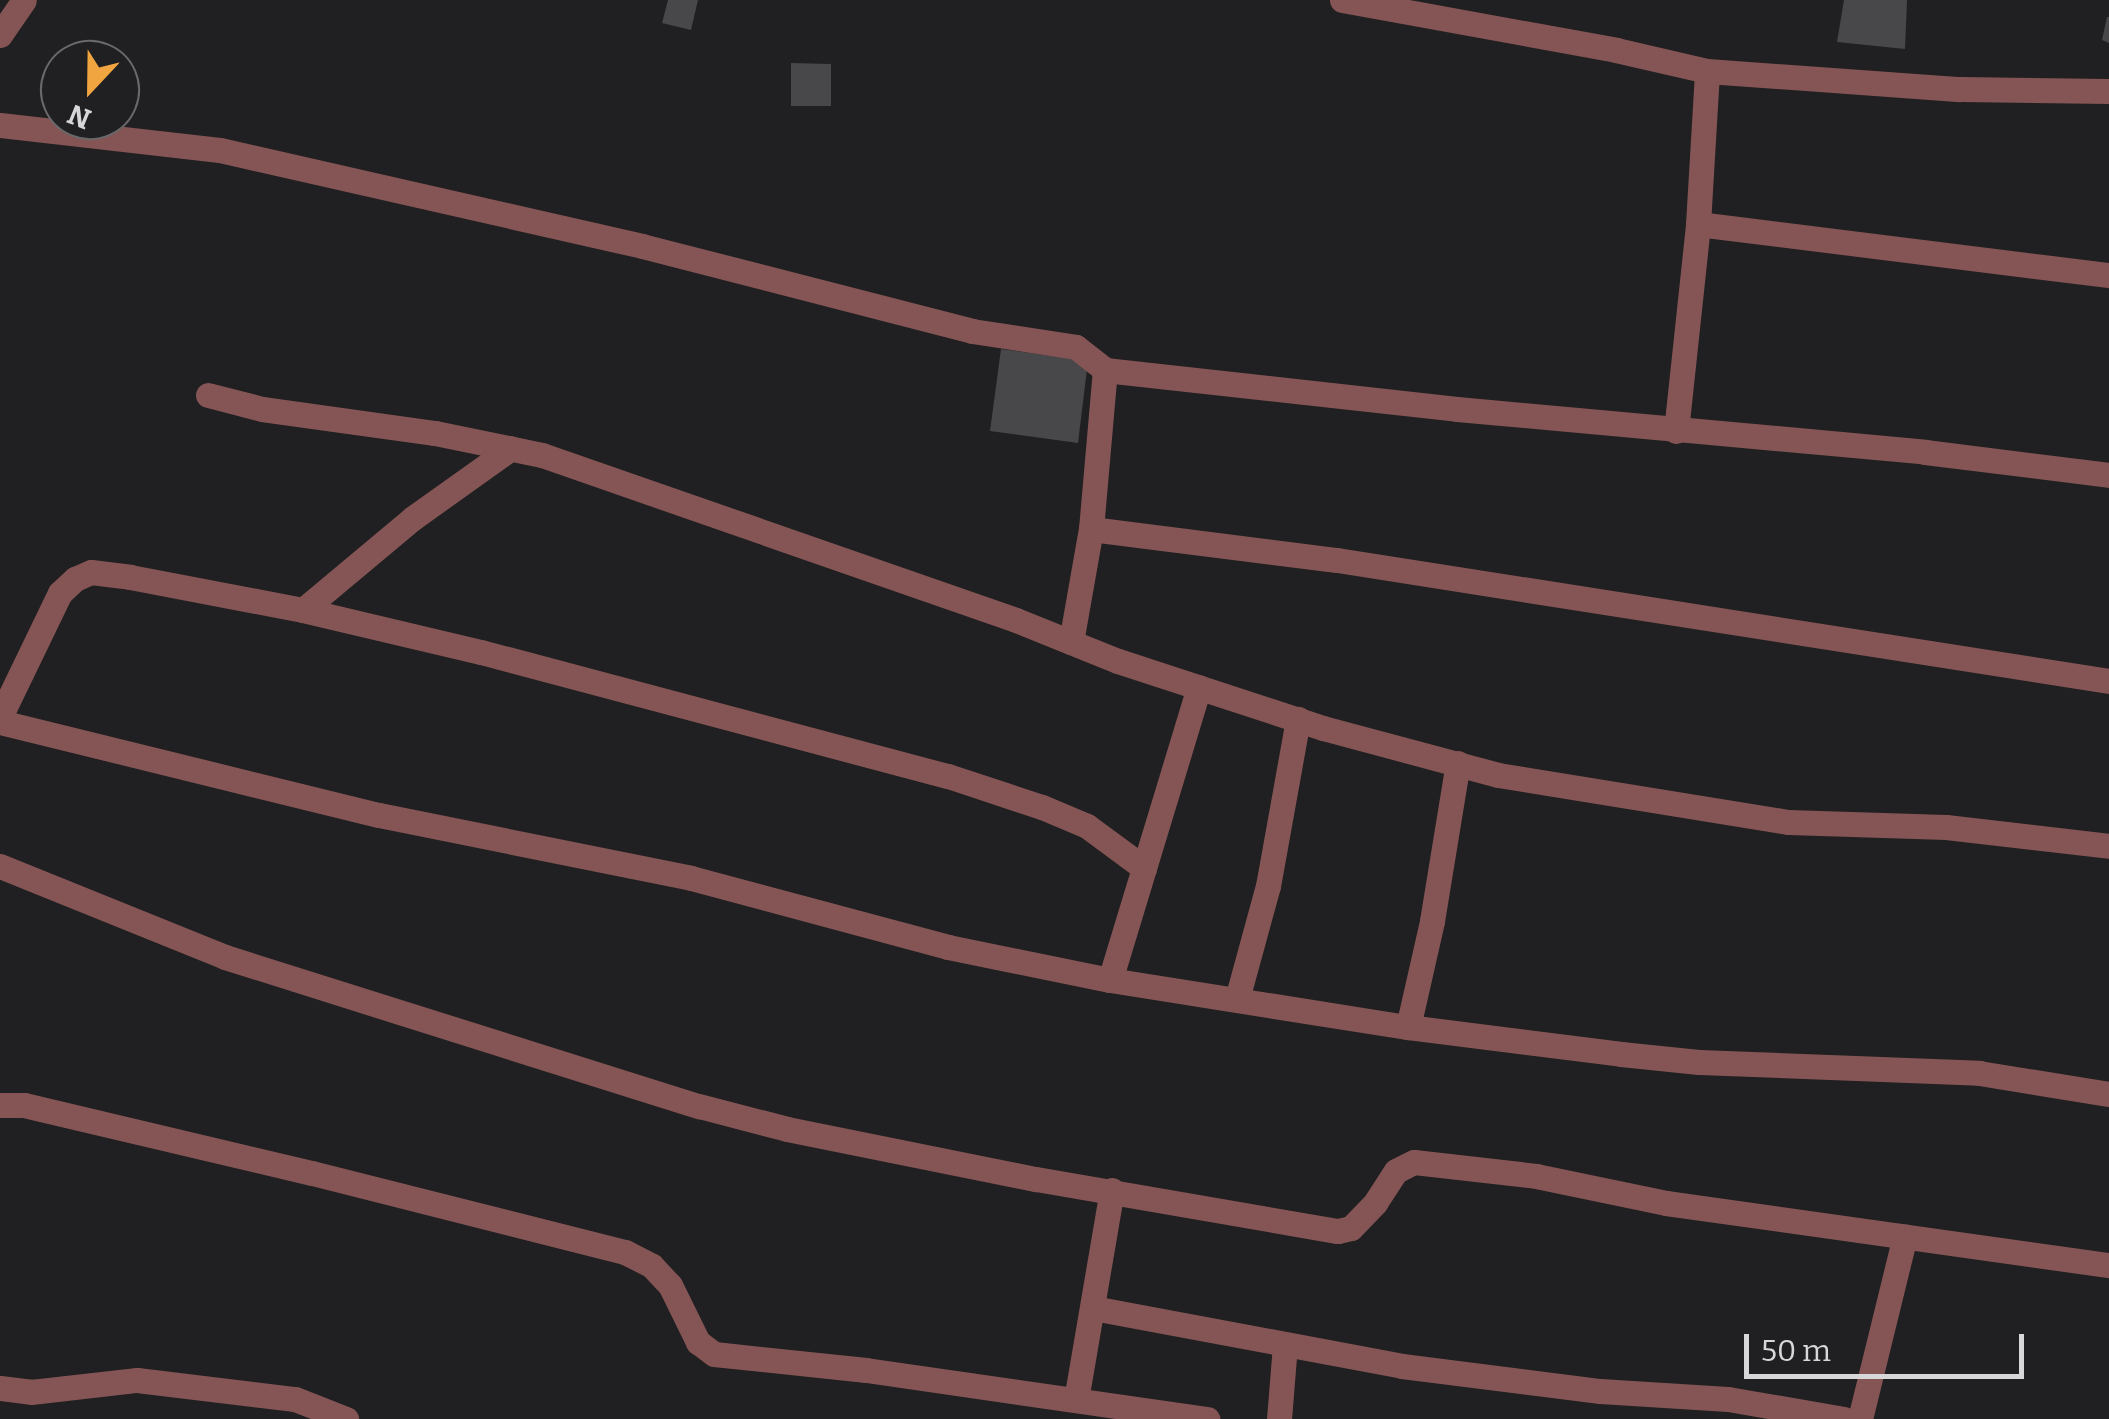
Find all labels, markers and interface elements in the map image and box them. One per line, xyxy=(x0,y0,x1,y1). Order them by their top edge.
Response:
north arrow xyxy=(40,40,140,140)
text: N xyxy=(63,97,96,136)
scale bar xyxy=(1749,1314,2029,1376)
text: 50 m xyxy=(1761,1333,1831,1369)

